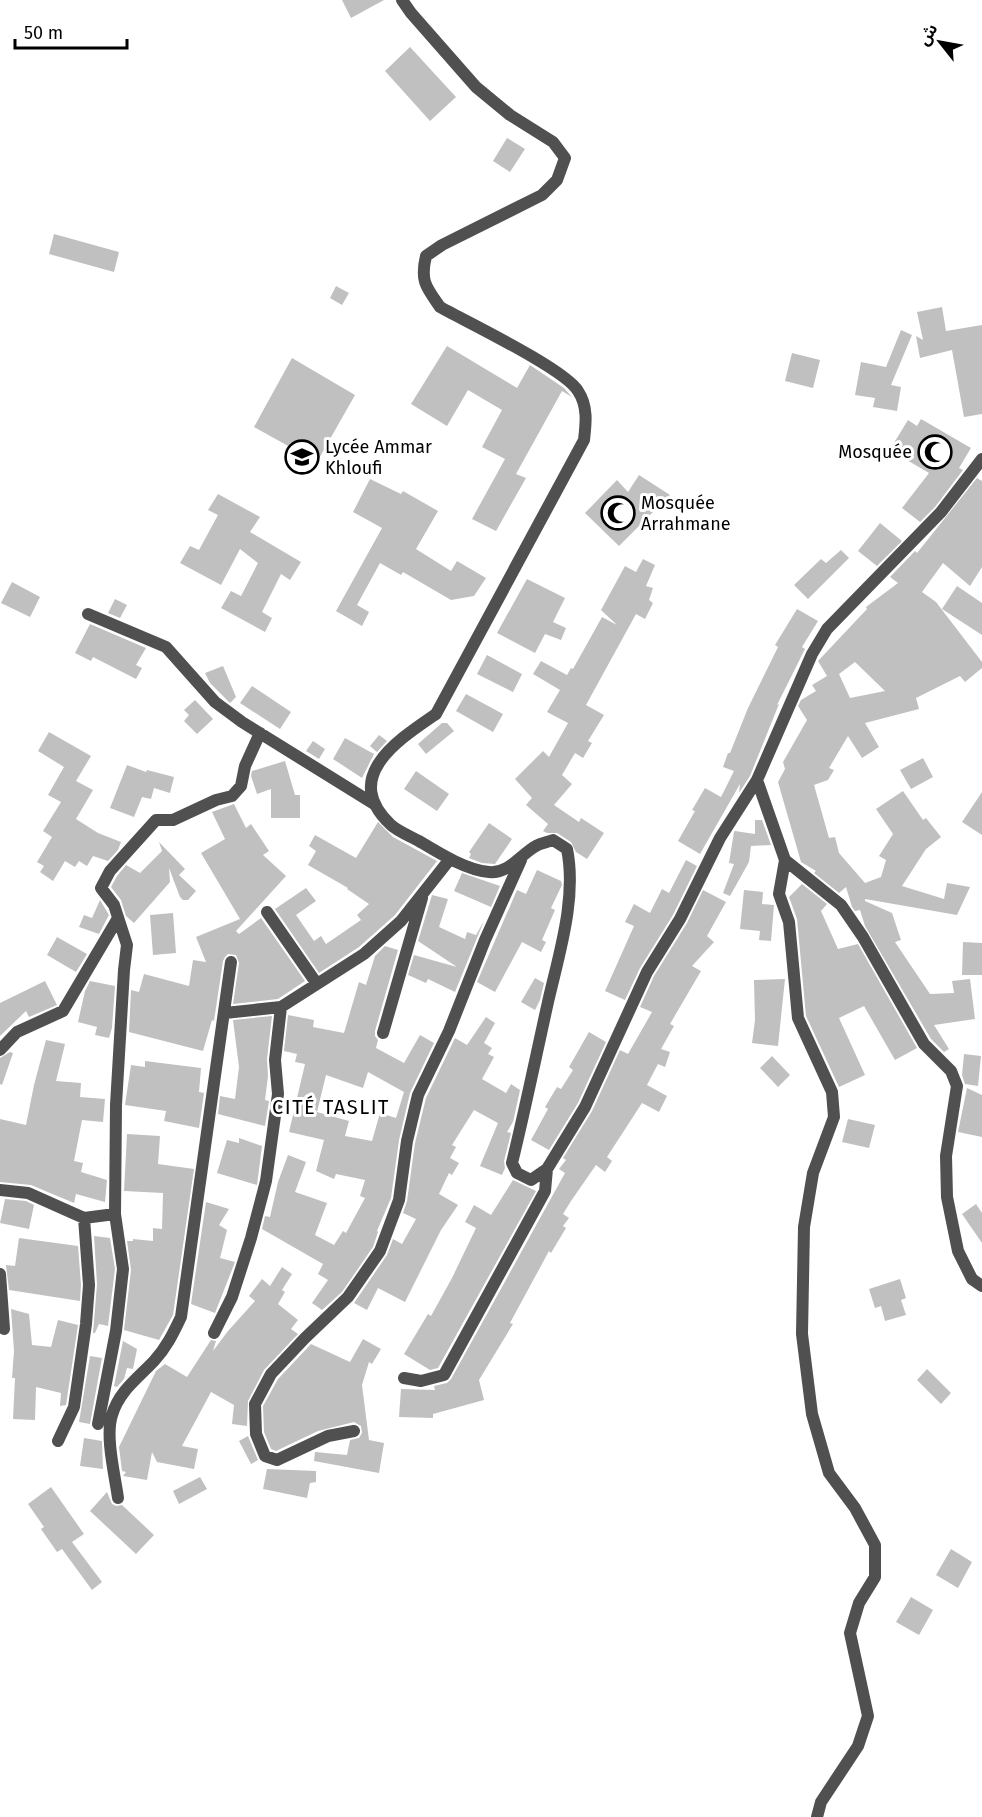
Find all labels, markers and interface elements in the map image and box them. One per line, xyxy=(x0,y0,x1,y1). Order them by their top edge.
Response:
scale bar xyxy=(15,12,128,50)
north arrow xyxy=(910,12,970,72)
text: ش xyxy=(914,20,941,49)
text: 50 m xyxy=(24,22,63,44)
mosque icon: Mosquée xyxy=(917,434,953,470)
place label: Lycée Ammar Khloufi xyxy=(325,436,432,479)
school or university icon: Lycée Ammar Khloufi xyxy=(284,439,320,475)
place label: Mosquée xyxy=(838,441,912,463)
place label: Mosquée Arrahmane xyxy=(641,492,731,535)
mosque icon: Mosquée Arrahmane xyxy=(600,495,636,531)
district label: CITÉ TASLIT xyxy=(272,1095,390,1119)

